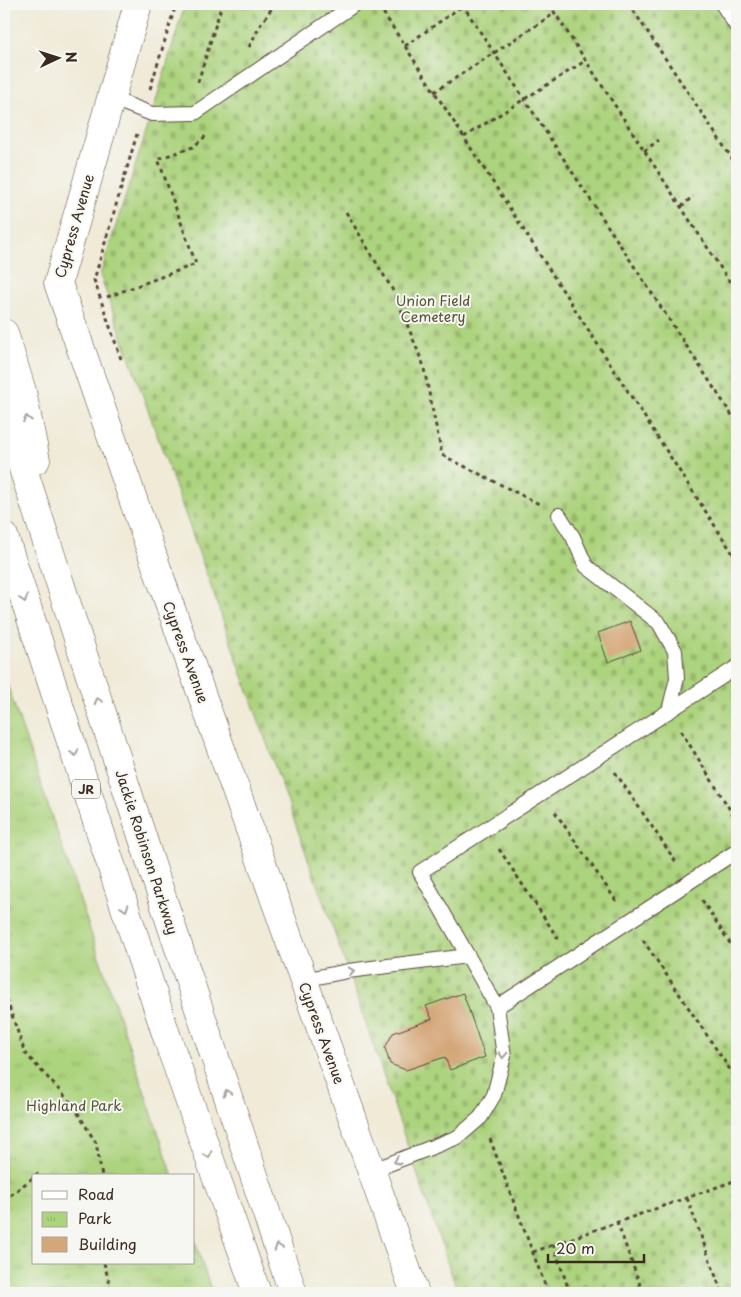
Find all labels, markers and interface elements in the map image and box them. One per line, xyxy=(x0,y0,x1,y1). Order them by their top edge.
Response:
north arrow xyxy=(32,32,82,82)
text: N xyxy=(61,51,82,63)
street label: Cypress Avenue xyxy=(49,171,99,280)
park label: Union Field Cemetery xyxy=(396,290,470,327)
one-way arrow xyxy=(23,414,33,423)
one-way arrow xyxy=(19,594,29,602)
street label: Cypress Avenue xyxy=(158,598,214,706)
one-way arrow xyxy=(94,697,104,705)
one-way arrow xyxy=(69,749,79,757)
street label: Jackie Robinson Parkway xyxy=(110,767,184,937)
road number: JR xyxy=(72,780,100,799)
one-way arrow xyxy=(119,903,129,911)
one-way arrow xyxy=(347,966,355,977)
street label: Cypress Avenue xyxy=(294,979,350,1087)
one-way arrow xyxy=(497,1052,508,1060)
one-way arrow xyxy=(223,1089,233,1097)
park label: Highland Park xyxy=(26,1095,122,1116)
one-way arrow xyxy=(202,1150,212,1158)
one-way arrow xyxy=(393,1154,402,1165)
legend xyxy=(32,1174,195,1264)
text: Road xyxy=(78,1182,114,1205)
text: Park xyxy=(78,1206,112,1229)
text: Building xyxy=(78,1232,137,1255)
scale bar xyxy=(548,1232,645,1264)
text: 20 m xyxy=(556,1236,595,1259)
one-way arrow xyxy=(274,1243,284,1252)

